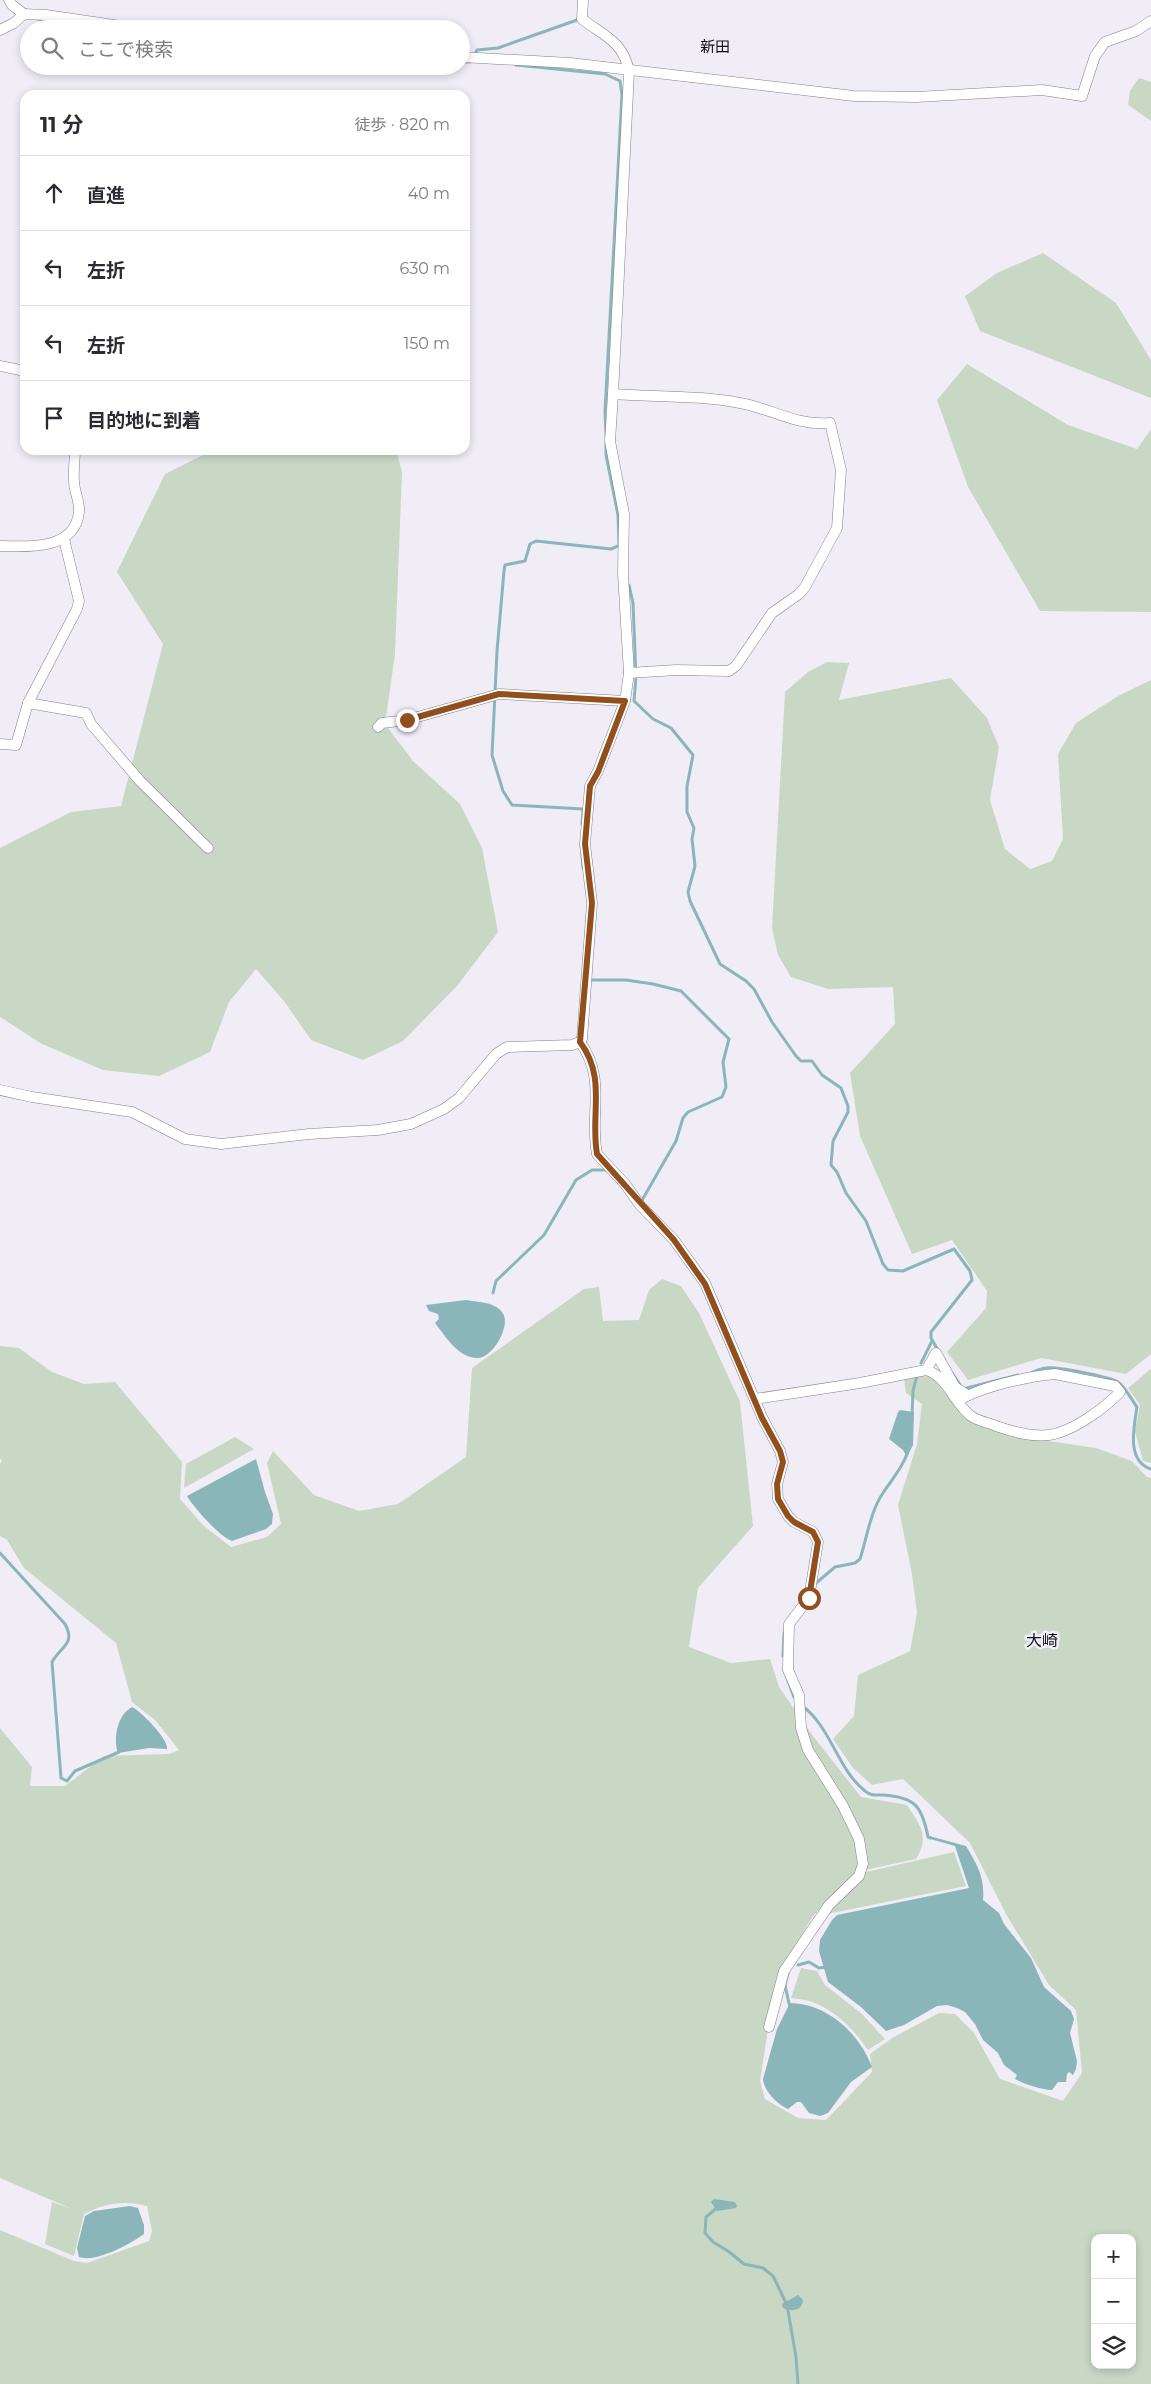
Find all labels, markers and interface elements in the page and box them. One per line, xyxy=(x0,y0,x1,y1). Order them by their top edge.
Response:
search box xyxy=(20,20,470,75)
icon: search xyxy=(38,34,66,62)
district label: 新田 xyxy=(700,37,730,56)
text: ここで検索 xyxy=(78,38,173,61)
text: 11 分 xyxy=(40,112,83,137)
text: 徒歩 · 820 m xyxy=(355,115,450,134)
icon: ahead xyxy=(40,179,68,207)
text: 直進 xyxy=(87,184,125,207)
text: 40 m xyxy=(408,184,450,203)
icon: left xyxy=(40,254,68,282)
text: 左折 xyxy=(87,259,125,282)
text: 630 m xyxy=(399,259,450,278)
icon: left xyxy=(40,329,68,357)
text: 左折 xyxy=(87,334,125,357)
text: 150 m xyxy=(403,334,450,353)
icon: arrive xyxy=(40,404,68,432)
text: 目的地に到着 xyxy=(87,409,201,432)
route end xyxy=(396,709,419,732)
route start xyxy=(798,1587,821,1610)
district label: 大崎 xyxy=(1026,1631,1058,1650)
map controls xyxy=(1091,2234,1136,2369)
button: + xyxy=(1091,2234,1136,2279)
button: − xyxy=(1091,2279,1136,2324)
button: layers xyxy=(1091,2324,1136,2369)

